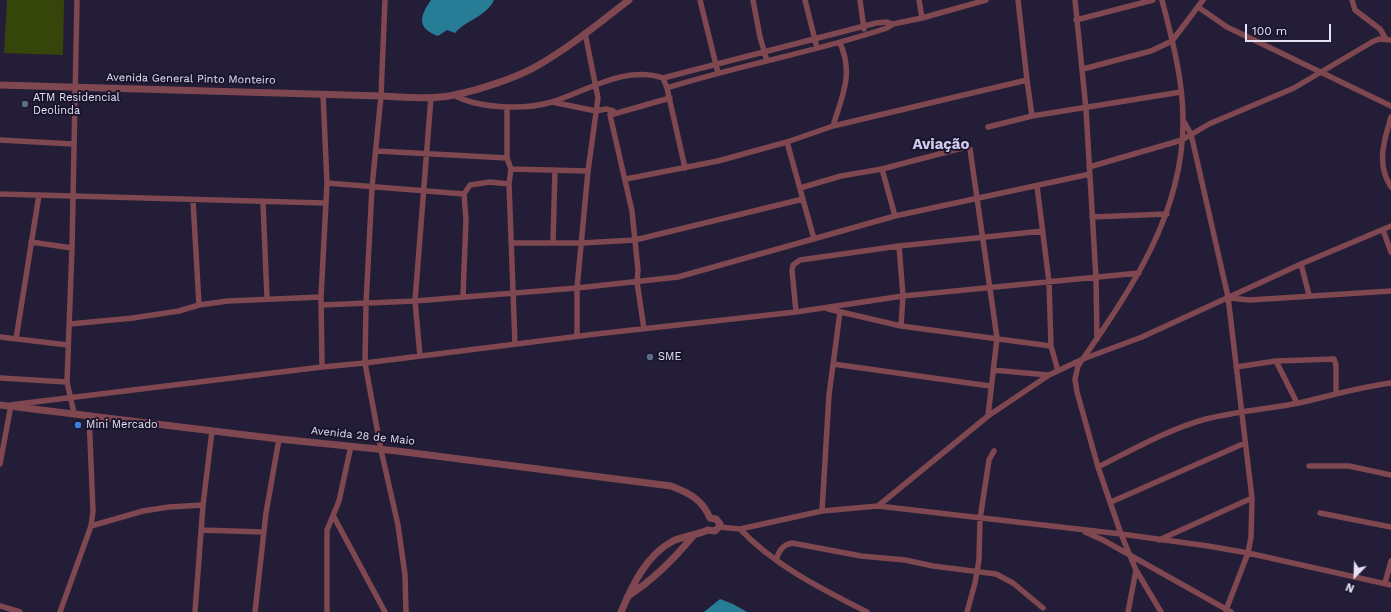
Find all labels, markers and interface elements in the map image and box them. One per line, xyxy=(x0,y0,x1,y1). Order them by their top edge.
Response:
scale bar xyxy=(1247,16,1333,42)
text: 100 m xyxy=(1252,24,1287,38)
street label: Avenida General Pinto Monteiro xyxy=(106,71,276,87)
place label: ATM Residencial Deolinda xyxy=(33,91,120,117)
marker: ATM Residencial Deolinda xyxy=(20,99,30,109)
district label: Aviação xyxy=(913,136,969,154)
place label: SME xyxy=(658,350,681,364)
marker: SME xyxy=(645,352,655,362)
place label: Mini Mercado xyxy=(86,418,158,432)
marker: Mini Mercado xyxy=(73,420,83,430)
street label: Avenida 28 de Maio xyxy=(310,424,416,448)
north arrow xyxy=(1335,556,1375,596)
text: N xyxy=(1344,580,1356,595)

